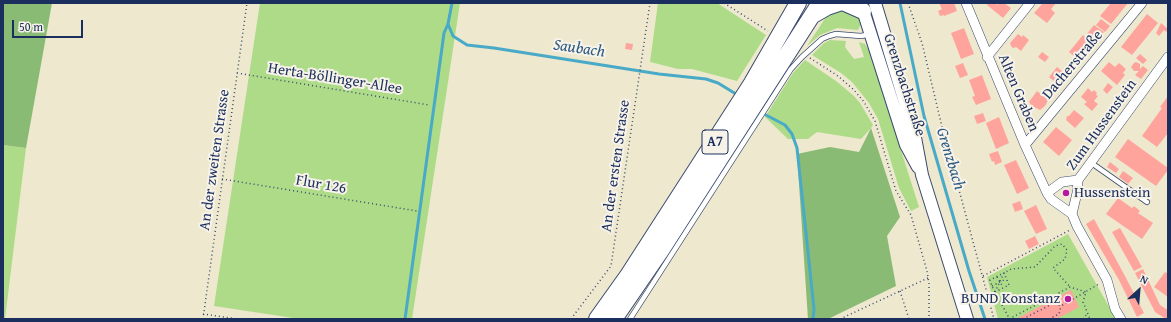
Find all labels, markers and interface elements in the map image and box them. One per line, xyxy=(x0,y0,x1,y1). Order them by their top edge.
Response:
scale bar xyxy=(14,12,85,38)
text: 50 m xyxy=(19,18,43,35)
street label: Dacherstraße xyxy=(1039,27,1107,103)
street label: Grenzbachstraße xyxy=(879,31,929,139)
water label: Saubach xyxy=(552,36,606,62)
street label: Alten Graben xyxy=(994,51,1042,135)
street label: Herta-Böllinger-Allee xyxy=(267,60,403,98)
street label: Zum Hussenstein xyxy=(1063,76,1141,174)
street label: An der zweiten Strasse xyxy=(196,88,234,232)
street label: An der ersten Strasse xyxy=(598,99,634,233)
water label: Grenzbach xyxy=(931,126,969,192)
road number: A7 xyxy=(702,130,728,154)
street label: Flur 126 xyxy=(294,172,348,198)
place label: Hussenstein xyxy=(1074,184,1150,202)
marker: Hussenstein xyxy=(1061,188,1071,198)
north arrow xyxy=(1119,270,1159,310)
text: N xyxy=(1137,270,1151,288)
place label: BUND Konstanz xyxy=(961,290,1060,308)
marker: BUND Konstanz xyxy=(1063,294,1073,304)

